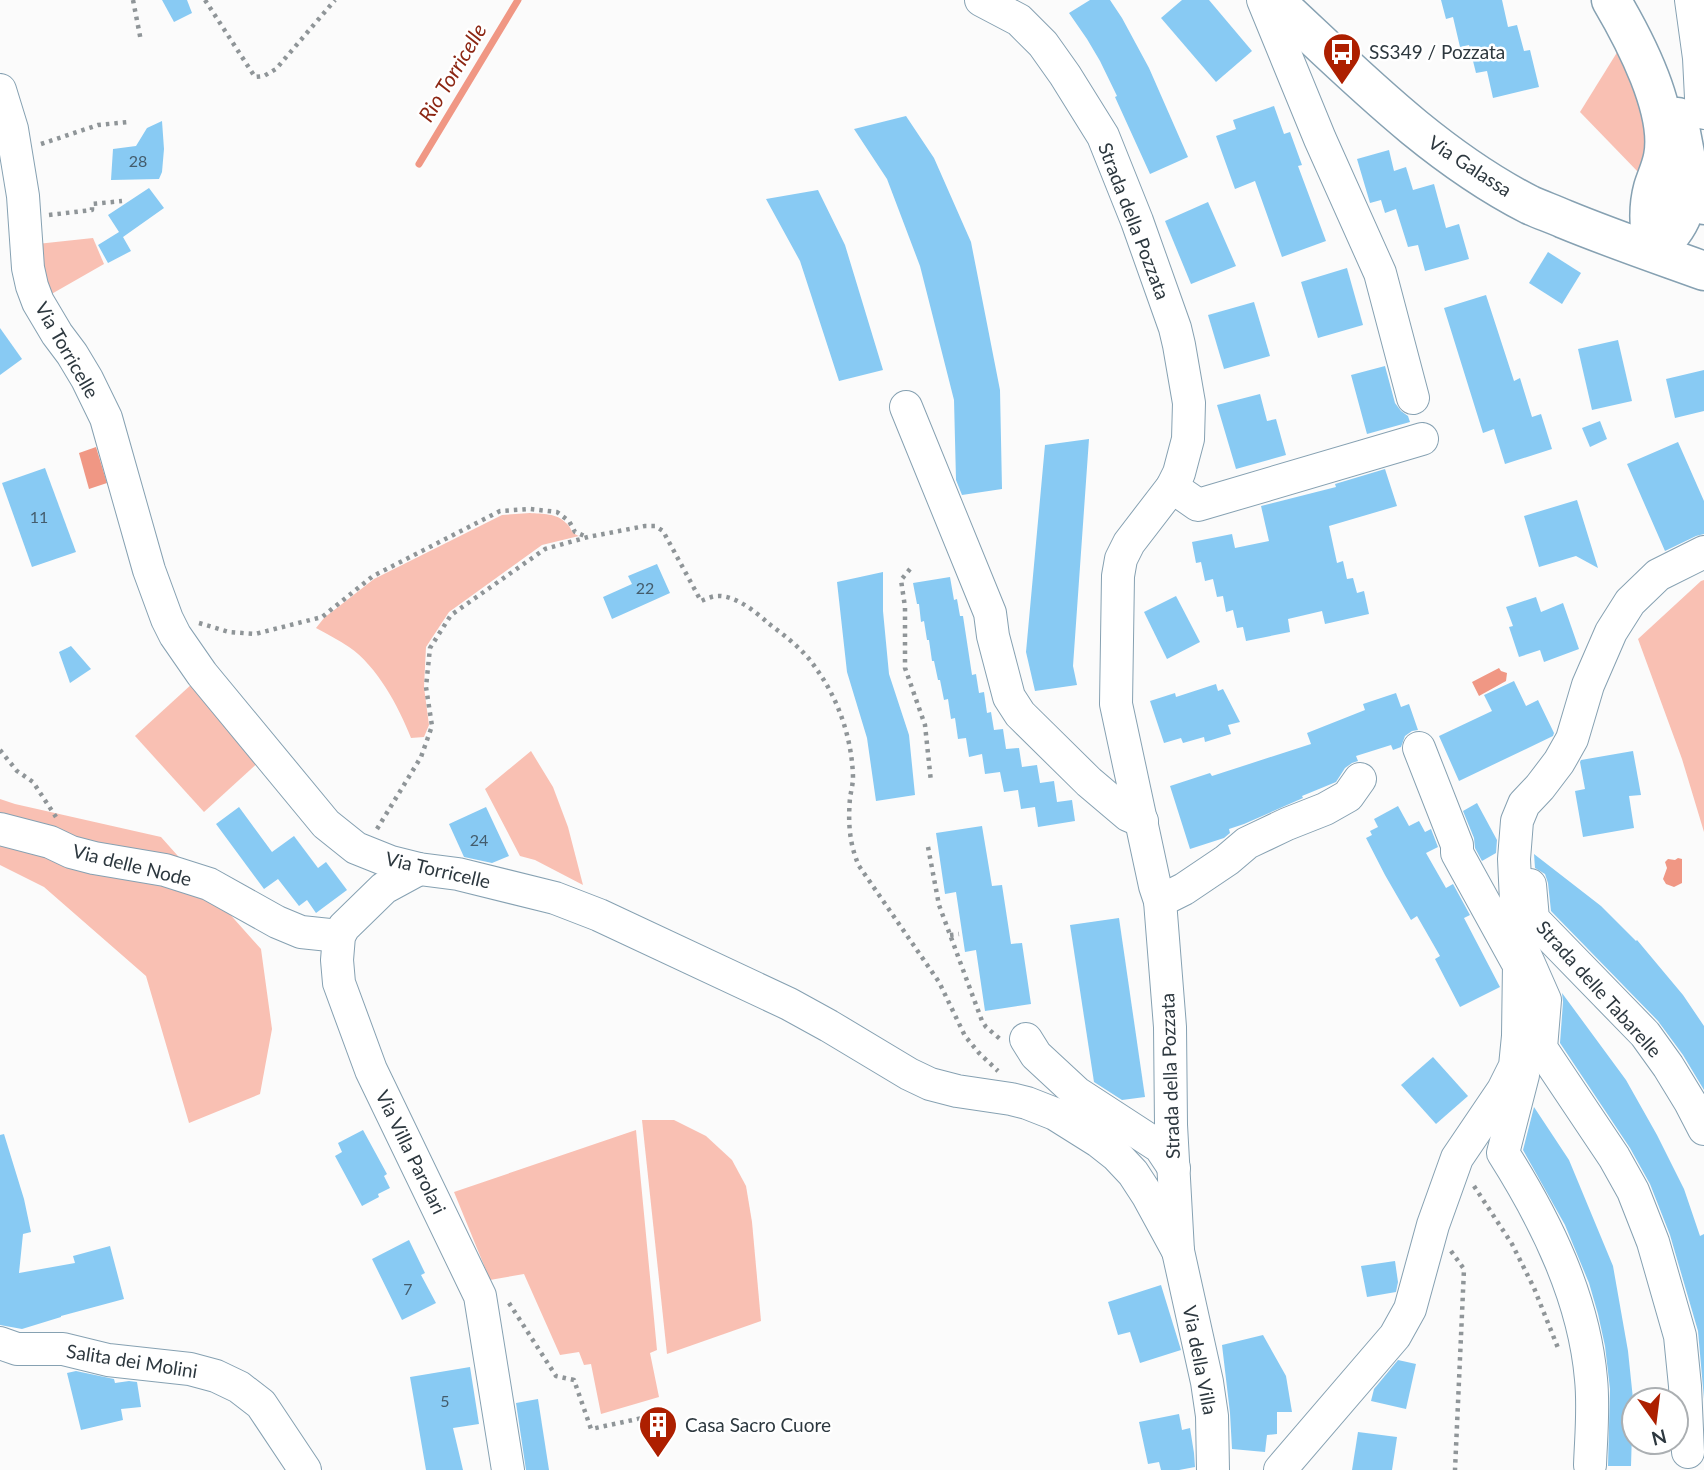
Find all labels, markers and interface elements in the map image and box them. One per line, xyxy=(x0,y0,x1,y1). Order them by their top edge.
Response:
water label: Rio Torricelle xyxy=(413,19,491,126)
bus stop icon: SS349 / Pozzata xyxy=(1321,31,1363,86)
place label: SS349 / Pozzata xyxy=(1369,40,1505,63)
street label: Via Galassa xyxy=(1424,130,1516,201)
street label: Strada della Pozzata xyxy=(1094,139,1175,302)
house number: 28 xyxy=(129,151,147,170)
street label: Via Torricelle xyxy=(31,298,104,402)
house number: 11 xyxy=(30,507,48,526)
house number: 22 xyxy=(636,578,654,597)
house number: 24 xyxy=(470,830,488,849)
street label: Via delle Node xyxy=(70,839,194,890)
street label: Via Torricelle xyxy=(383,846,493,893)
street label: Strada delle Tabarelle xyxy=(1532,916,1667,1062)
street label: Strada della Pozzata xyxy=(1155,993,1184,1159)
street label: Via Villa Parolari xyxy=(372,1086,451,1217)
house number: 7 xyxy=(403,1279,413,1298)
street label: Via della Villa xyxy=(1179,1303,1222,1416)
street label: Salita dei Molini xyxy=(65,1339,199,1382)
north arrow xyxy=(1620,1386,1690,1456)
house number: 5 xyxy=(440,1391,450,1410)
building icon: Casa Sacro Cuore xyxy=(637,1404,679,1459)
place label: Casa Sacro Cuore xyxy=(685,1413,831,1436)
text: N xyxy=(1649,1425,1669,1451)

